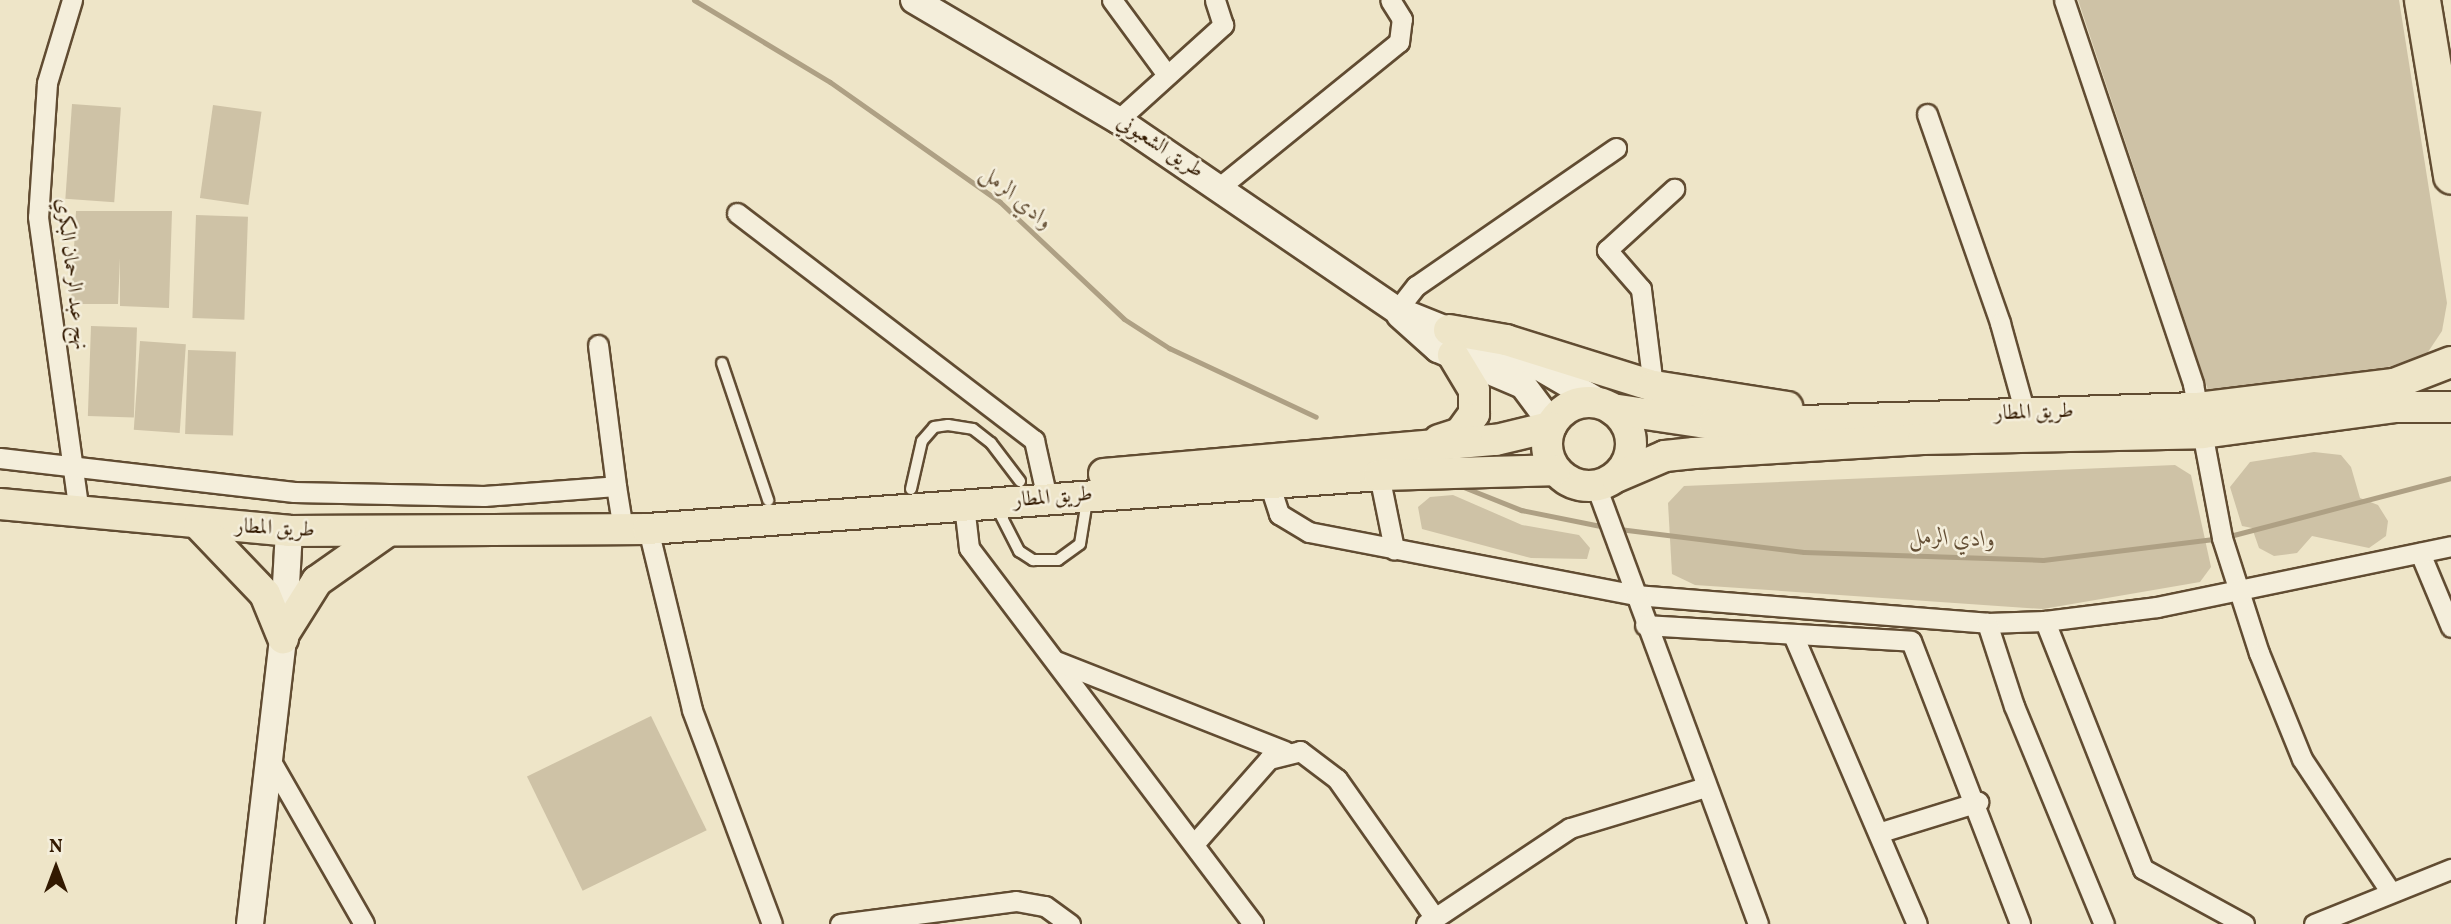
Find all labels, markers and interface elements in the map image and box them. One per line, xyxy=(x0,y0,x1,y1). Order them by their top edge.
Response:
street label: طريق الشعبوني xyxy=(1112,110,1208,184)
water label: وادي الرمل xyxy=(974,160,1058,236)
street label: نهج عبد الرحمان البكري xyxy=(49,197,93,351)
street label: طريق المطار xyxy=(1994,399,2074,427)
street label: طريق المطار xyxy=(1012,482,1094,514)
street label: طريق المطار xyxy=(235,514,315,544)
water label: وادي الرمل xyxy=(1908,524,1996,554)
north arrow xyxy=(21,833,91,903)
text: N xyxy=(49,834,63,860)

